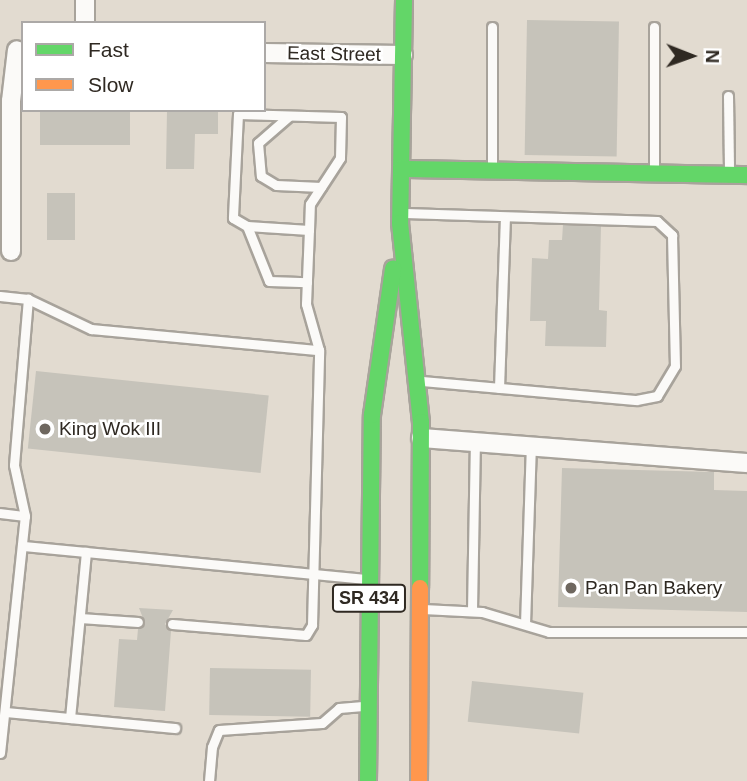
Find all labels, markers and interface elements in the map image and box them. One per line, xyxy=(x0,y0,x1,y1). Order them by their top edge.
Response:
legend xyxy=(21,21,266,112)
north arrow xyxy=(656,21,726,91)
text: Fast xyxy=(88,38,129,61)
street label: East Street xyxy=(287,42,381,66)
text: N xyxy=(702,49,723,63)
text: Slow xyxy=(88,73,134,96)
place label: King Wok III xyxy=(59,418,161,440)
marker: King Wok III xyxy=(37,421,53,437)
place label: Pan Pan Bakery xyxy=(585,577,722,599)
marker: Pan Pan Bakery xyxy=(563,580,579,596)
road number: SR 434 xyxy=(330,584,408,612)

